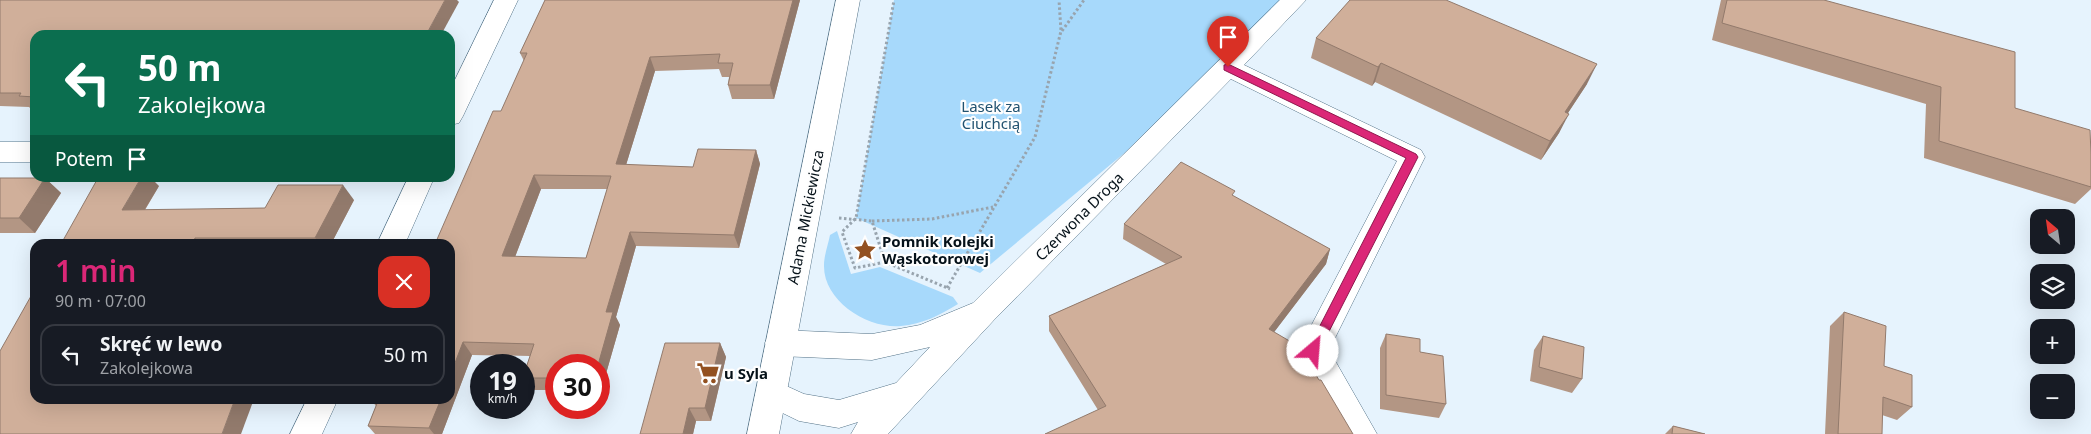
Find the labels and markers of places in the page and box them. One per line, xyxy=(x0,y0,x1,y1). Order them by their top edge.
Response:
pin xyxy=(1207,16,1249,67)
place label: Pomnik Kolejki Wąskotorowej xyxy=(882,231,994,268)
place icon: Pomnik Kolejki Wąskotorowej xyxy=(852,237,878,263)
supermarket icon: u Syla xyxy=(695,360,721,386)
place label: u Syla xyxy=(724,363,768,383)

